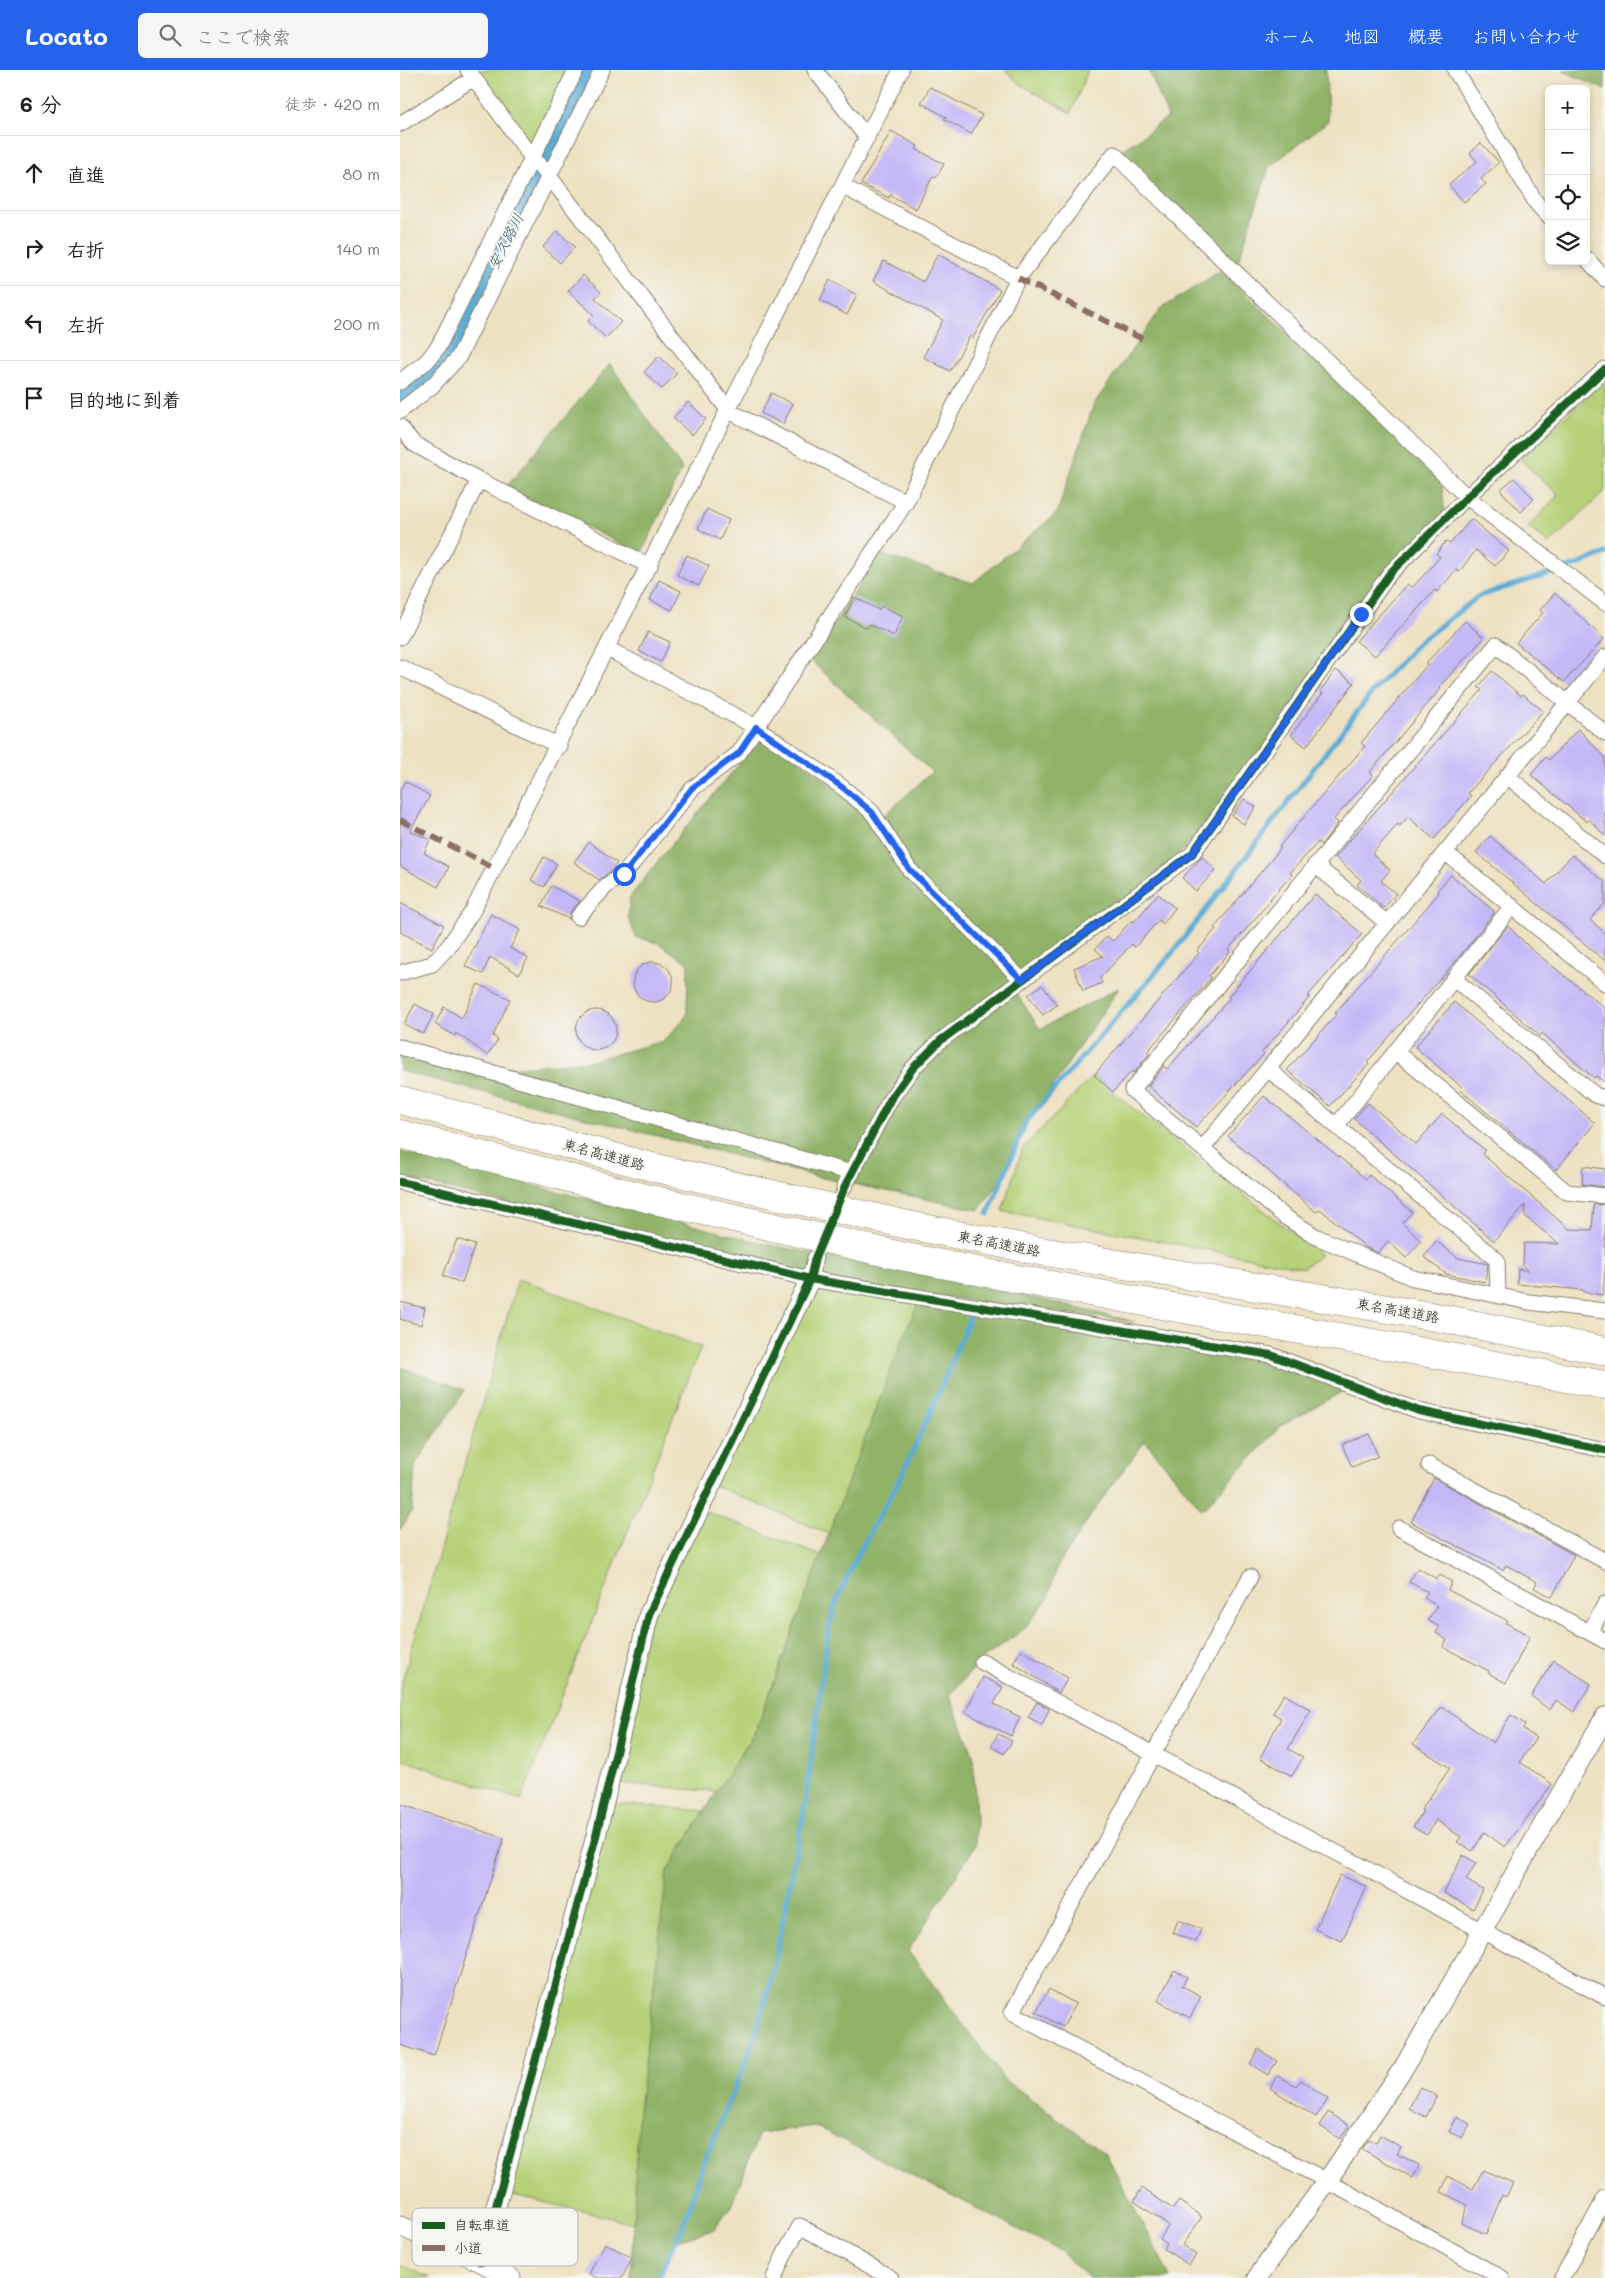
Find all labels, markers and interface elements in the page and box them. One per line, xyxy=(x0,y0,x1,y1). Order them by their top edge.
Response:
search box xyxy=(138,13,488,58)
text: Locato xyxy=(25,20,108,51)
icon: search xyxy=(156,21,184,49)
text: ここで検索 xyxy=(196,24,291,49)
text: ホーム xyxy=(1263,24,1316,48)
text: 地図 xyxy=(1344,24,1380,48)
text: 概要 xyxy=(1408,24,1444,48)
text: お問い合わせ xyxy=(1472,24,1580,48)
map controls xyxy=(1545,85,1590,265)
button: + xyxy=(1545,85,1590,130)
text: 6 分 xyxy=(20,90,61,117)
text: 徒歩 · 420 m xyxy=(285,93,380,114)
button: − xyxy=(1545,130,1590,175)
icon: ahead xyxy=(20,159,48,187)
text: 直進 xyxy=(67,162,105,187)
text: 80 m xyxy=(343,163,380,184)
button: locate xyxy=(1545,175,1590,220)
water label: 安久路川 xyxy=(482,210,528,272)
button: layers xyxy=(1545,220,1590,265)
icon: right xyxy=(20,234,48,262)
text: 右折 xyxy=(67,237,105,262)
text: 140 m xyxy=(336,238,380,259)
icon: left xyxy=(20,309,48,337)
text: 左折 xyxy=(67,312,105,337)
text: 200 m xyxy=(333,313,380,334)
icon: arrive xyxy=(20,384,48,412)
text: 目的地に到着 xyxy=(67,387,181,412)
route end xyxy=(1350,603,1373,626)
route start xyxy=(613,863,636,886)
street label: 東名高速道路 xyxy=(561,1134,647,1174)
street label: 東名高速道路 xyxy=(956,1226,1042,1260)
street label: 東名高速道路 xyxy=(1355,1293,1441,1327)
legend xyxy=(412,2208,578,2266)
text: 自転車道 xyxy=(454,2215,510,2234)
text: 小道 xyxy=(454,2238,482,2257)

